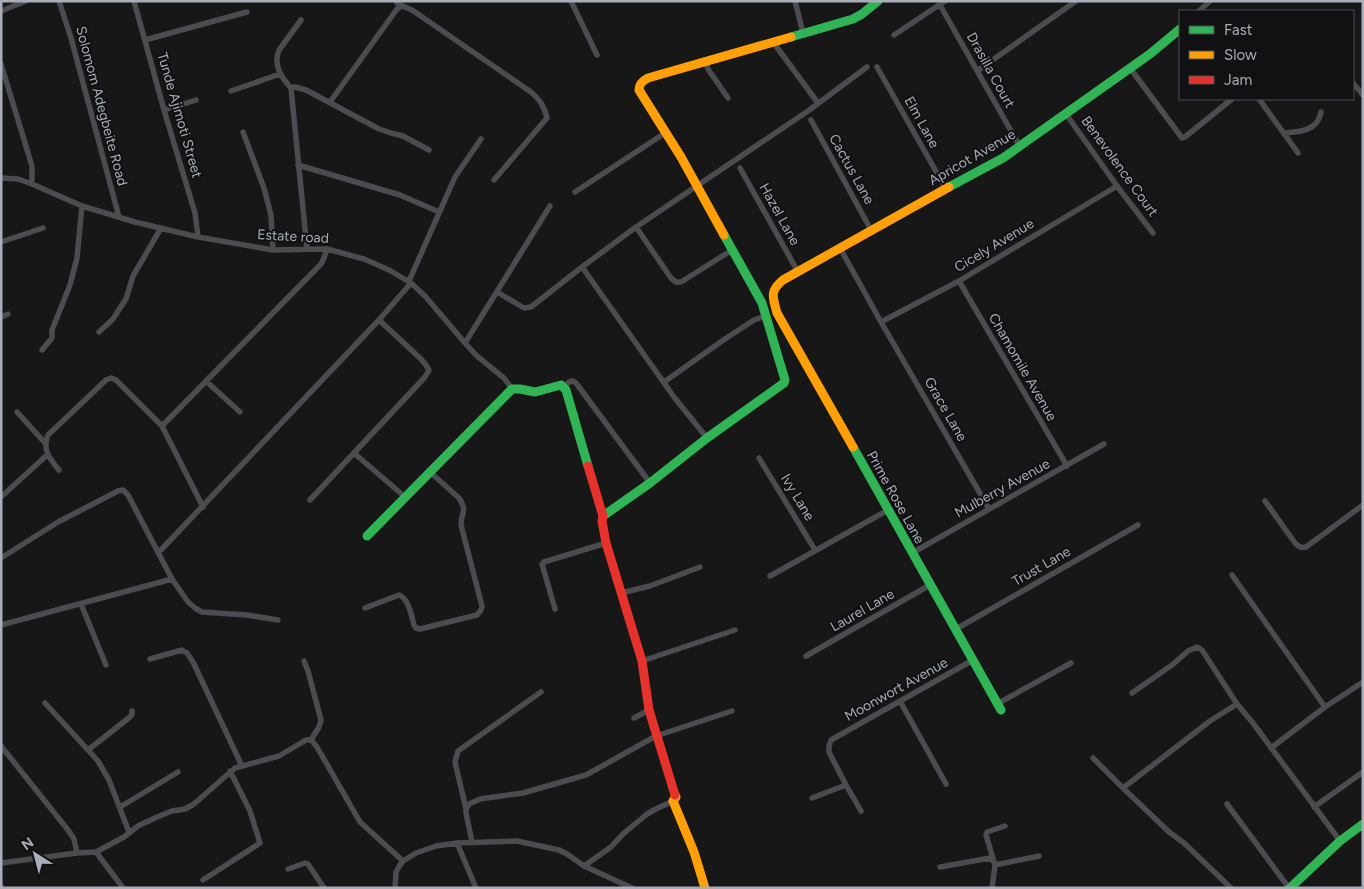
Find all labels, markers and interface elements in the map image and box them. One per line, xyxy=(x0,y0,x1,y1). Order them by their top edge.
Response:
legend xyxy=(1179,10,1354,100)
text: Fast xyxy=(1224,21,1253,39)
street label: Solomom Adegbeite Road xyxy=(72,24,131,188)
street label: Drasilla Court xyxy=(963,29,1018,111)
text: Slow xyxy=(1224,46,1257,64)
street label: Tunde Ajimoti Street xyxy=(153,50,206,180)
text: Jam xyxy=(1224,71,1252,89)
street label: Elm Lane xyxy=(900,93,943,151)
street label: Benevolence Court xyxy=(1077,113,1162,220)
street label: Apricot Avenue xyxy=(926,126,1019,189)
street label: Cactus Lane xyxy=(825,131,878,208)
street label: Hazel Lane xyxy=(756,180,804,249)
street label: Cicely Avenue xyxy=(951,215,1037,276)
street label: Estate road xyxy=(257,226,329,247)
street label: Chamomile Avenue xyxy=(985,310,1061,425)
street label: Grace Lane xyxy=(920,374,971,445)
street label: Prime Rose Lane xyxy=(863,448,928,547)
street label: Mulberry Avenue xyxy=(952,455,1053,522)
street label: Ivy Lane xyxy=(777,471,818,524)
street label: Trust Lane xyxy=(1009,543,1074,590)
street label: Laurel Lane xyxy=(827,585,898,636)
street label: Moonwort Avenue xyxy=(842,654,951,725)
north arrow xyxy=(10,829,60,879)
text: N xyxy=(18,834,37,854)

